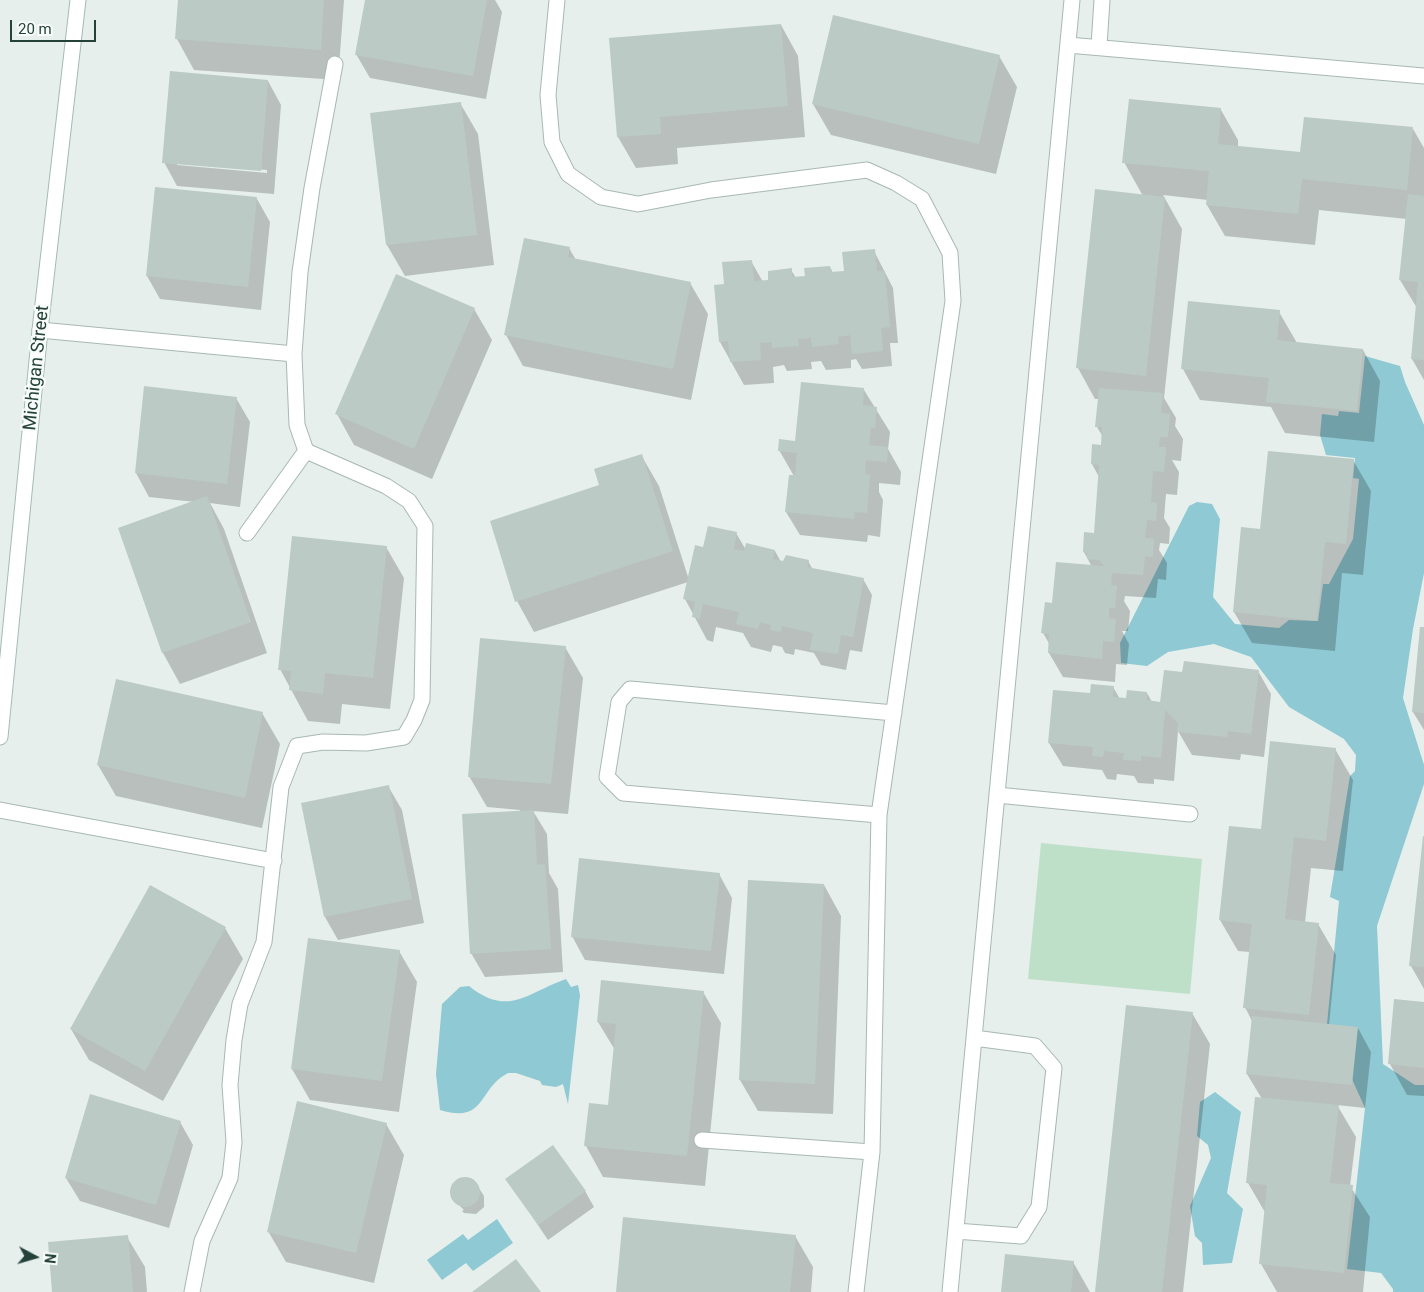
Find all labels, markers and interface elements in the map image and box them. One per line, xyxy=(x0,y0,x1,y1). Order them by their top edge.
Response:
scale bar xyxy=(12,10,99,42)
text: 20 m xyxy=(18,20,52,38)
street label: Michigan Street xyxy=(20,304,54,432)
north arrow xyxy=(10,1232,60,1282)
text: N xyxy=(41,1253,58,1264)

